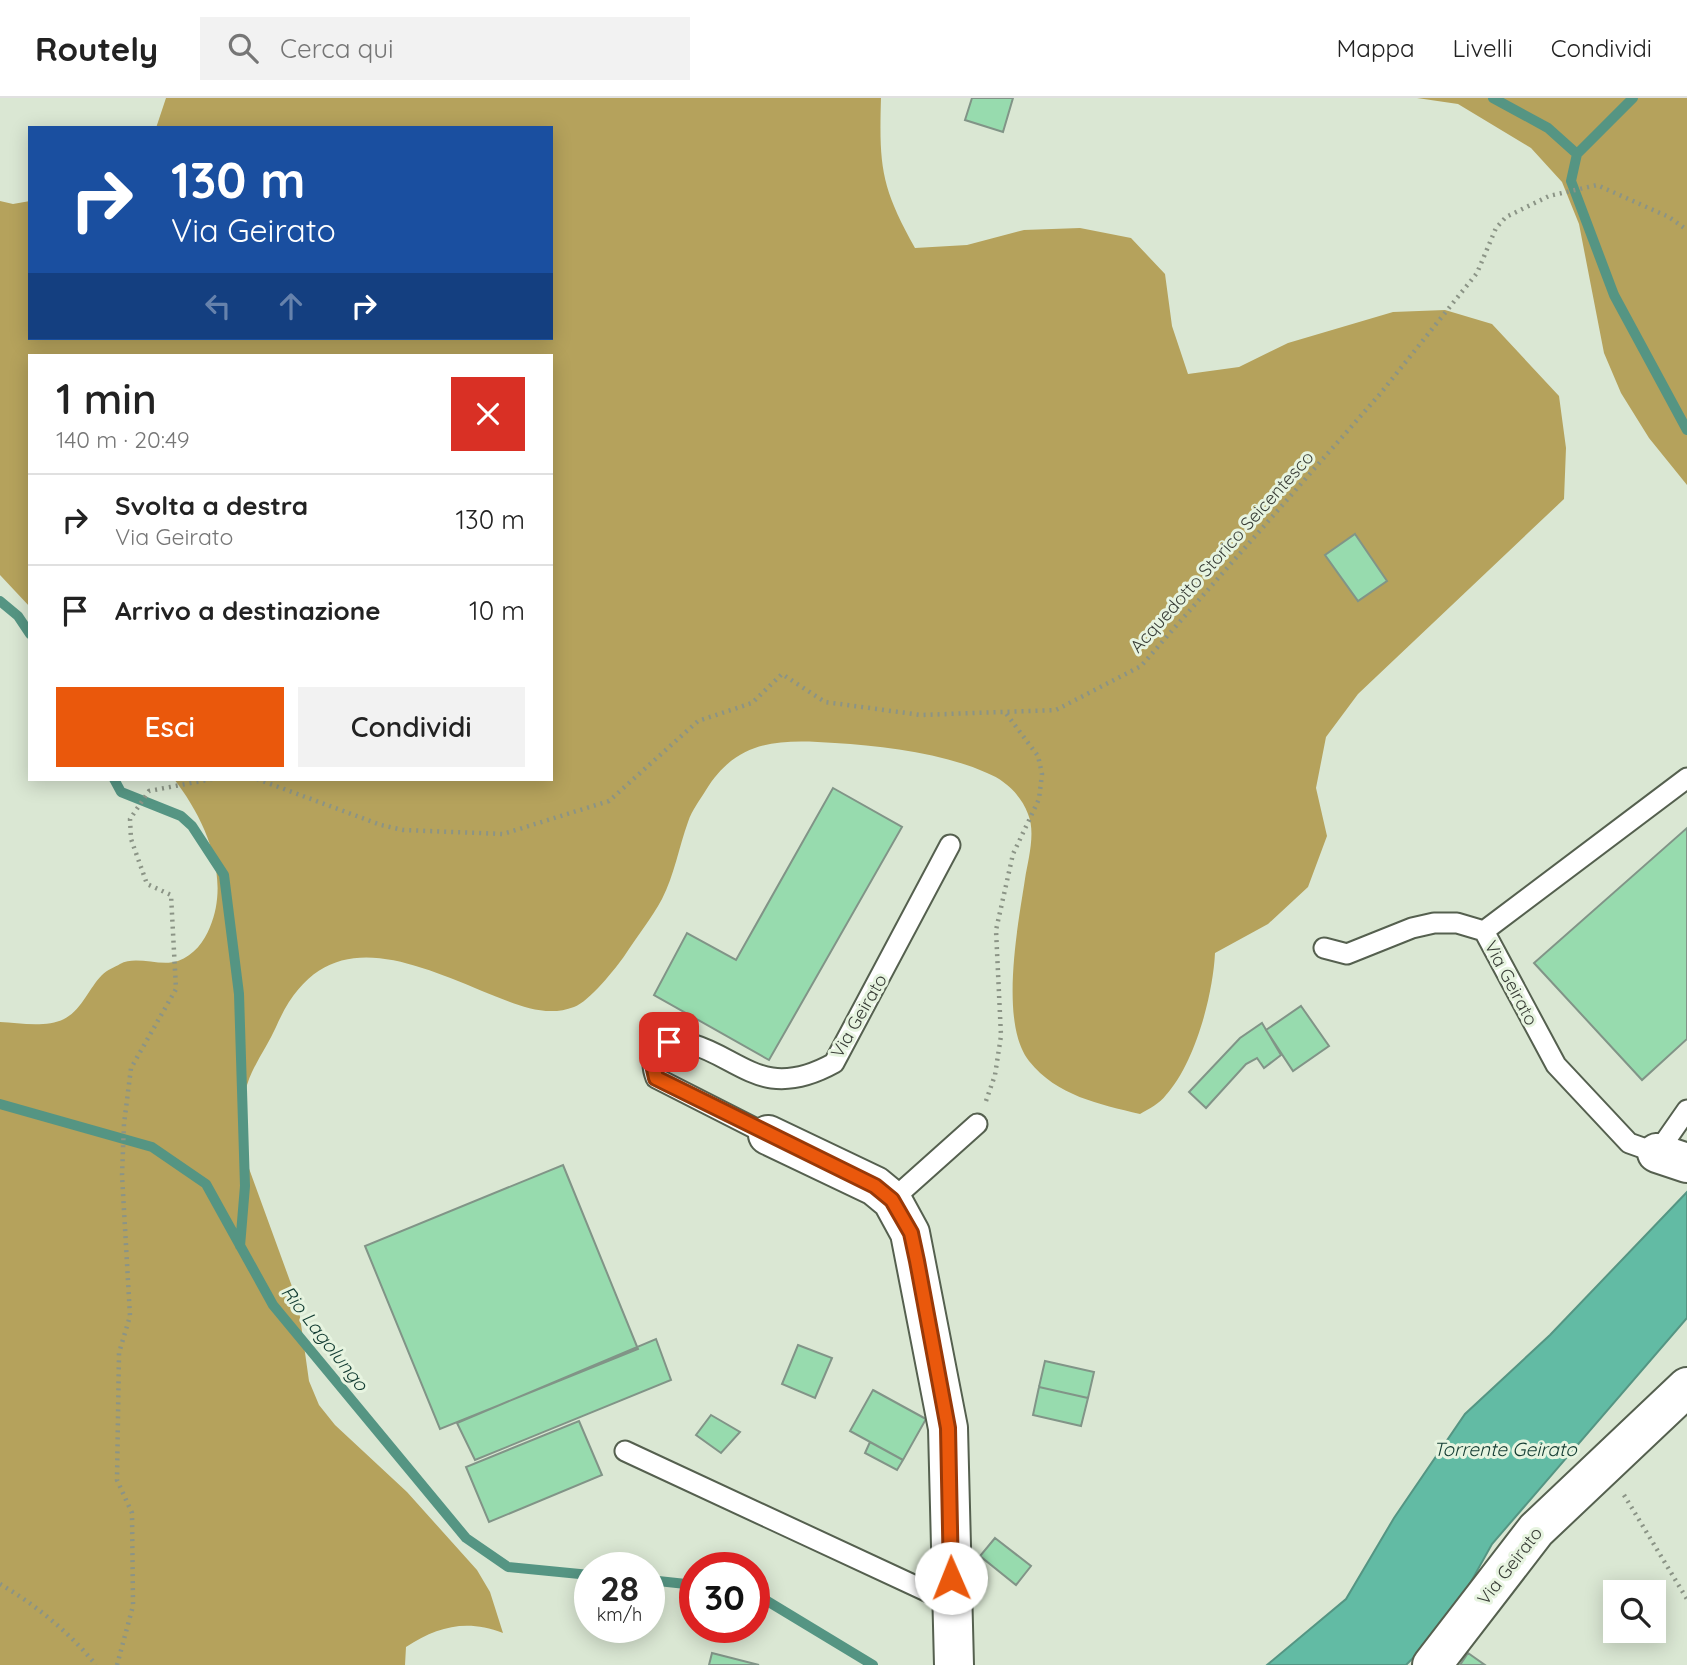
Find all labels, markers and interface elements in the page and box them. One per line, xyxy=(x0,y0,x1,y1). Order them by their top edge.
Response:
search box xyxy=(200,17,690,80)
text: Routely xyxy=(35,28,158,69)
icon: search xyxy=(224,29,262,67)
text: Cerca qui xyxy=(280,32,394,65)
text: Mappa xyxy=(1337,33,1415,63)
text: Livelli xyxy=(1453,33,1513,63)
text: Condividi xyxy=(1551,33,1652,63)
text: 130 m xyxy=(171,149,305,210)
icon: right xyxy=(56,154,147,245)
text: Via Geirato xyxy=(171,210,336,250)
icon: left xyxy=(199,287,237,325)
icon: ahead xyxy=(272,287,310,325)
icon: right xyxy=(345,287,383,325)
text: 1 min xyxy=(56,372,157,425)
button: close xyxy=(451,377,525,451)
text: 140 m · 20:49 xyxy=(56,425,190,454)
street label: Acquedotto Storico Seicentesco xyxy=(1125,446,1318,657)
text: Svolta a destra xyxy=(115,489,308,522)
icon: right xyxy=(56,501,94,539)
text: 130 m xyxy=(455,503,525,536)
text: Via Geirato xyxy=(115,522,233,551)
icon: arrive xyxy=(56,592,94,630)
text: Arrivo a destinazione xyxy=(115,594,381,627)
text: 10 m xyxy=(469,594,525,627)
button: Esci xyxy=(56,687,284,767)
button: Condividi xyxy=(298,687,525,767)
street label: Via Geirato xyxy=(1480,936,1543,1029)
street label: Via Geirato xyxy=(825,970,892,1062)
pin xyxy=(639,1012,699,1072)
icon: arrive xyxy=(650,1023,688,1061)
water label: Rio Lagolungo xyxy=(276,1281,375,1397)
water label: Torrente Geirato xyxy=(1433,1437,1578,1461)
street label: Via Geirato xyxy=(1472,1522,1547,1609)
position arrow xyxy=(914,1541,988,1615)
speed limit sign: 30 xyxy=(679,1552,770,1643)
text: 28 xyxy=(600,1566,639,1610)
map controls xyxy=(1603,1580,1666,1643)
button: search xyxy=(1603,1580,1666,1643)
text: km/h xyxy=(597,1603,642,1626)

